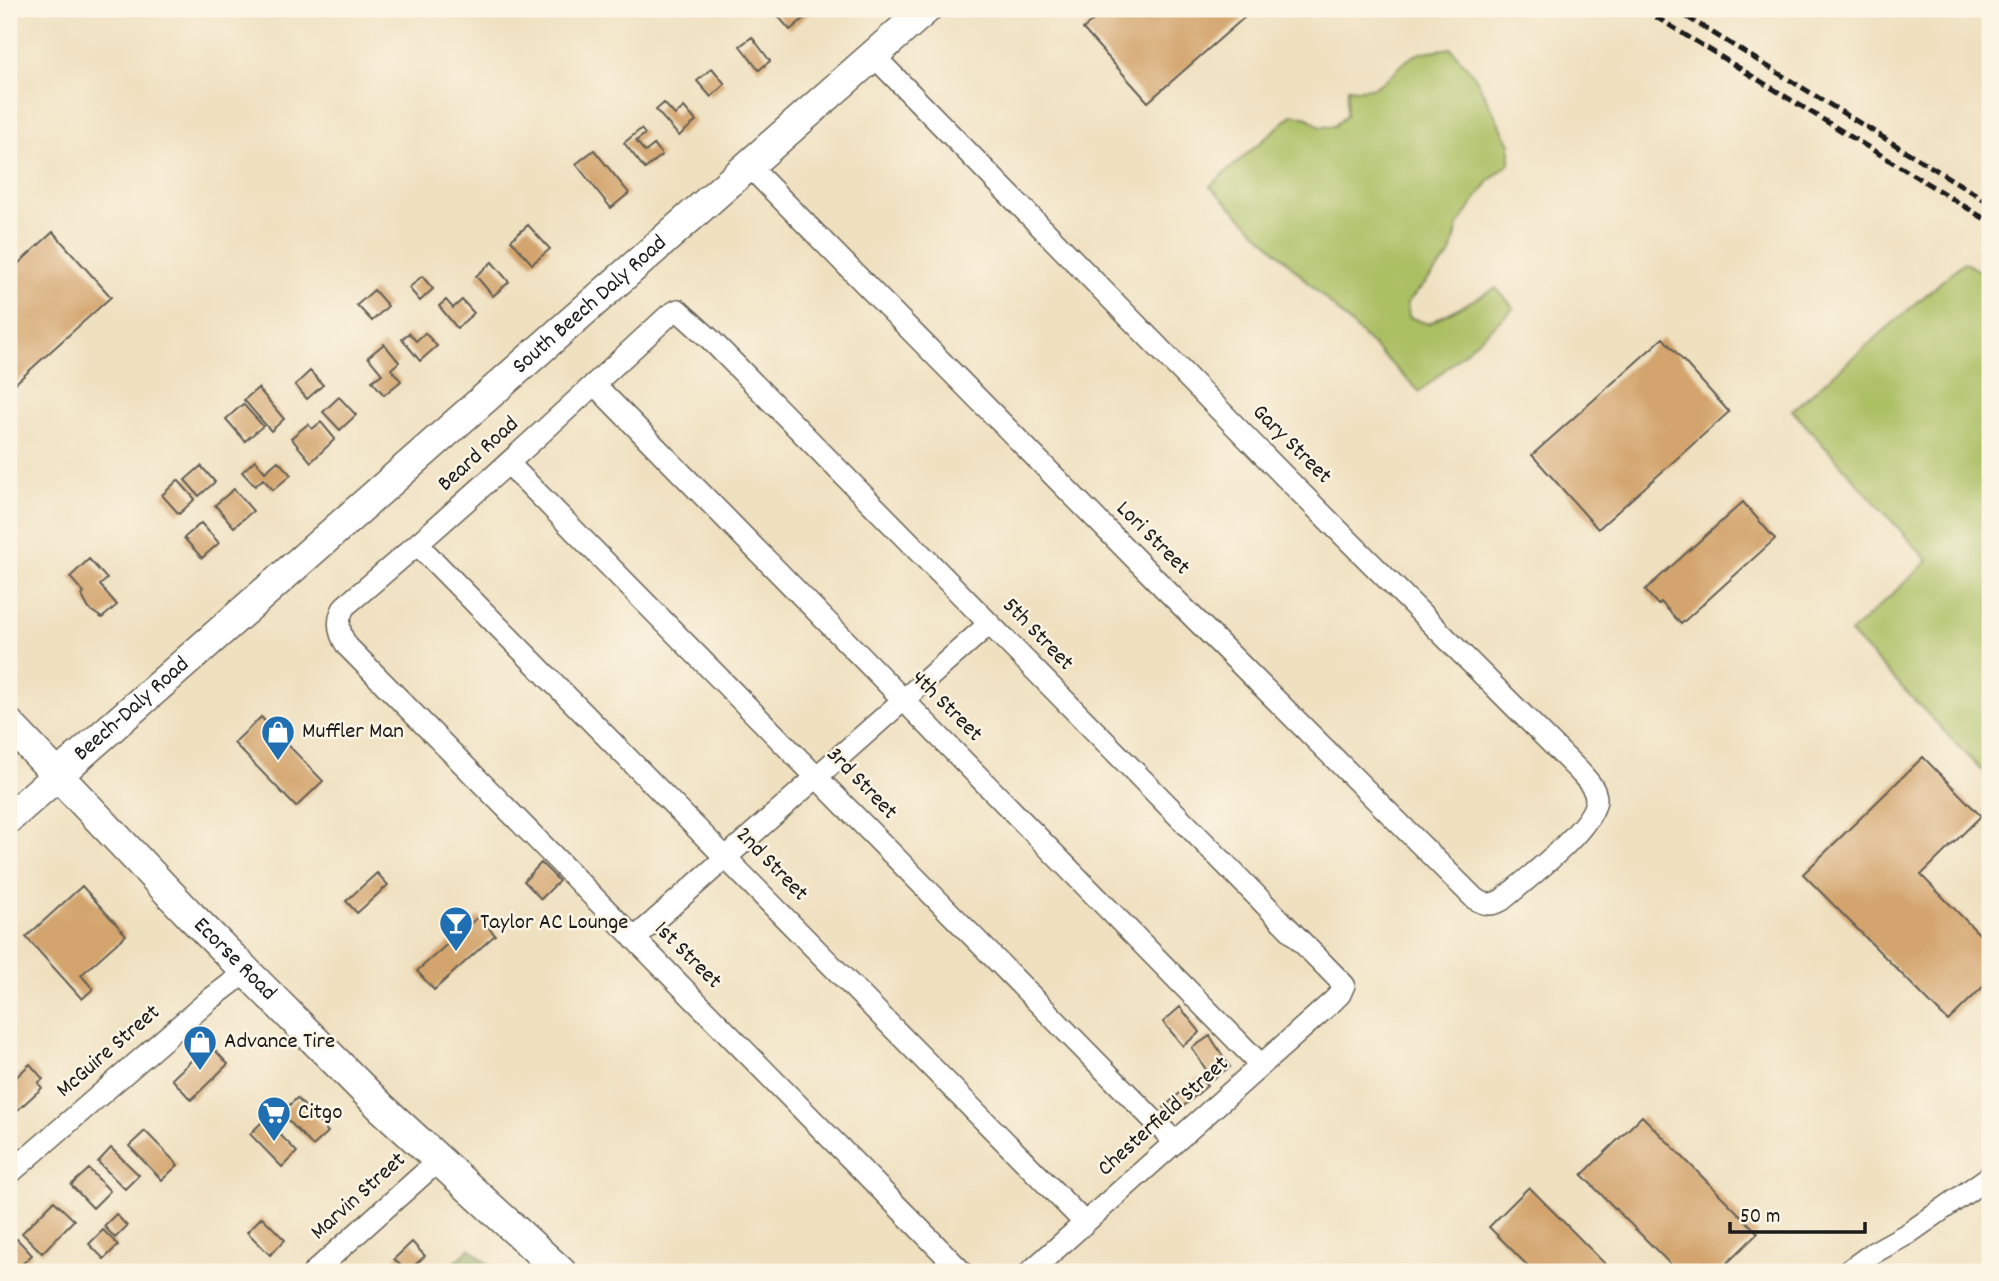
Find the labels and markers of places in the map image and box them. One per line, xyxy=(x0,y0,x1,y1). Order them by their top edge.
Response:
shop icon: Muffler Man xyxy=(259,713,297,762)
place label: Muffler Man xyxy=(302,716,404,749)
bar icon: Taylor AC Lounge xyxy=(437,904,475,953)
place label: Taylor AC Lounge xyxy=(480,907,628,940)
shop icon: Advance Tire xyxy=(181,1023,219,1072)
place label: Advance Tire xyxy=(224,1026,335,1059)
supermarket icon: Citgo xyxy=(255,1094,293,1143)
place label: Citgo xyxy=(298,1097,342,1130)

